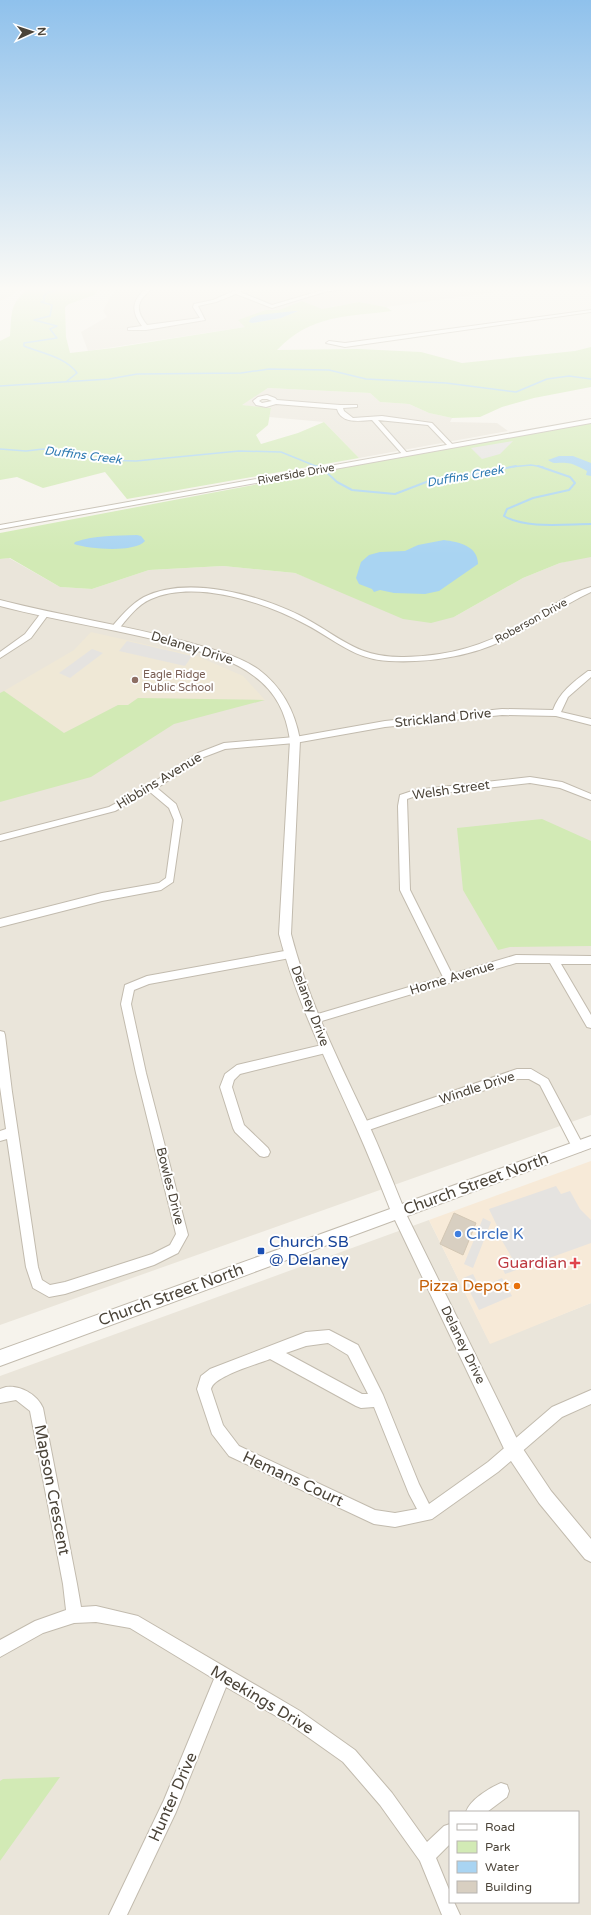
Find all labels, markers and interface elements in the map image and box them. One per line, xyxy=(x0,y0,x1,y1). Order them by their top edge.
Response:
north arrow xyxy=(12,12,52,52)
text: N xyxy=(35,27,48,36)
water label: Duffins Creek xyxy=(44,443,124,467)
street label: Riverside Drive xyxy=(257,461,335,487)
water label: Duffins Creek xyxy=(426,462,506,490)
street label: Roberson Drive xyxy=(493,596,569,646)
street label: Delaney Drive xyxy=(149,628,235,668)
place label: Eagle Ridge Public School xyxy=(143,668,214,694)
marker: Eagle Ridge Public School xyxy=(130,675,140,685)
street label: Strickland Drive xyxy=(394,705,492,731)
street label: Hibbins Avenue xyxy=(113,749,205,813)
street label: Welsh Street xyxy=(411,777,491,803)
street label: Horne Avenue xyxy=(408,958,496,998)
street label: Delaney Drive xyxy=(287,963,333,1049)
street label: Windle Drive xyxy=(437,1068,517,1108)
street label: Bowles Drive xyxy=(153,1146,187,1226)
street label: Church Street North xyxy=(401,1148,551,1220)
place label: Circle K xyxy=(466,1224,524,1244)
marker: Circle K xyxy=(453,1229,463,1239)
place label: Church SB @ Delaney xyxy=(269,1232,349,1270)
marker: Church SB @ Delaney xyxy=(256,1246,266,1256)
place label: Guardian xyxy=(497,1253,567,1273)
marker: Guardian xyxy=(570,1258,580,1268)
street label: Church Street North xyxy=(96,1259,246,1331)
place label: Pizza Depot xyxy=(419,1276,509,1296)
marker: Pizza Depot xyxy=(512,1281,522,1291)
street label: Delaney Drive xyxy=(437,1303,489,1387)
street label: Mapson Crescent xyxy=(30,1423,74,1557)
street label: Hemans Court xyxy=(239,1447,347,1511)
street label: Meekings Drive xyxy=(207,1661,317,1739)
street label: Hunter Drive xyxy=(144,1749,202,1845)
legend xyxy=(449,1811,579,1903)
text: Road xyxy=(485,1820,515,1834)
text: Park xyxy=(485,1840,511,1854)
text: Water xyxy=(485,1860,520,1874)
text: Building xyxy=(485,1880,532,1894)

